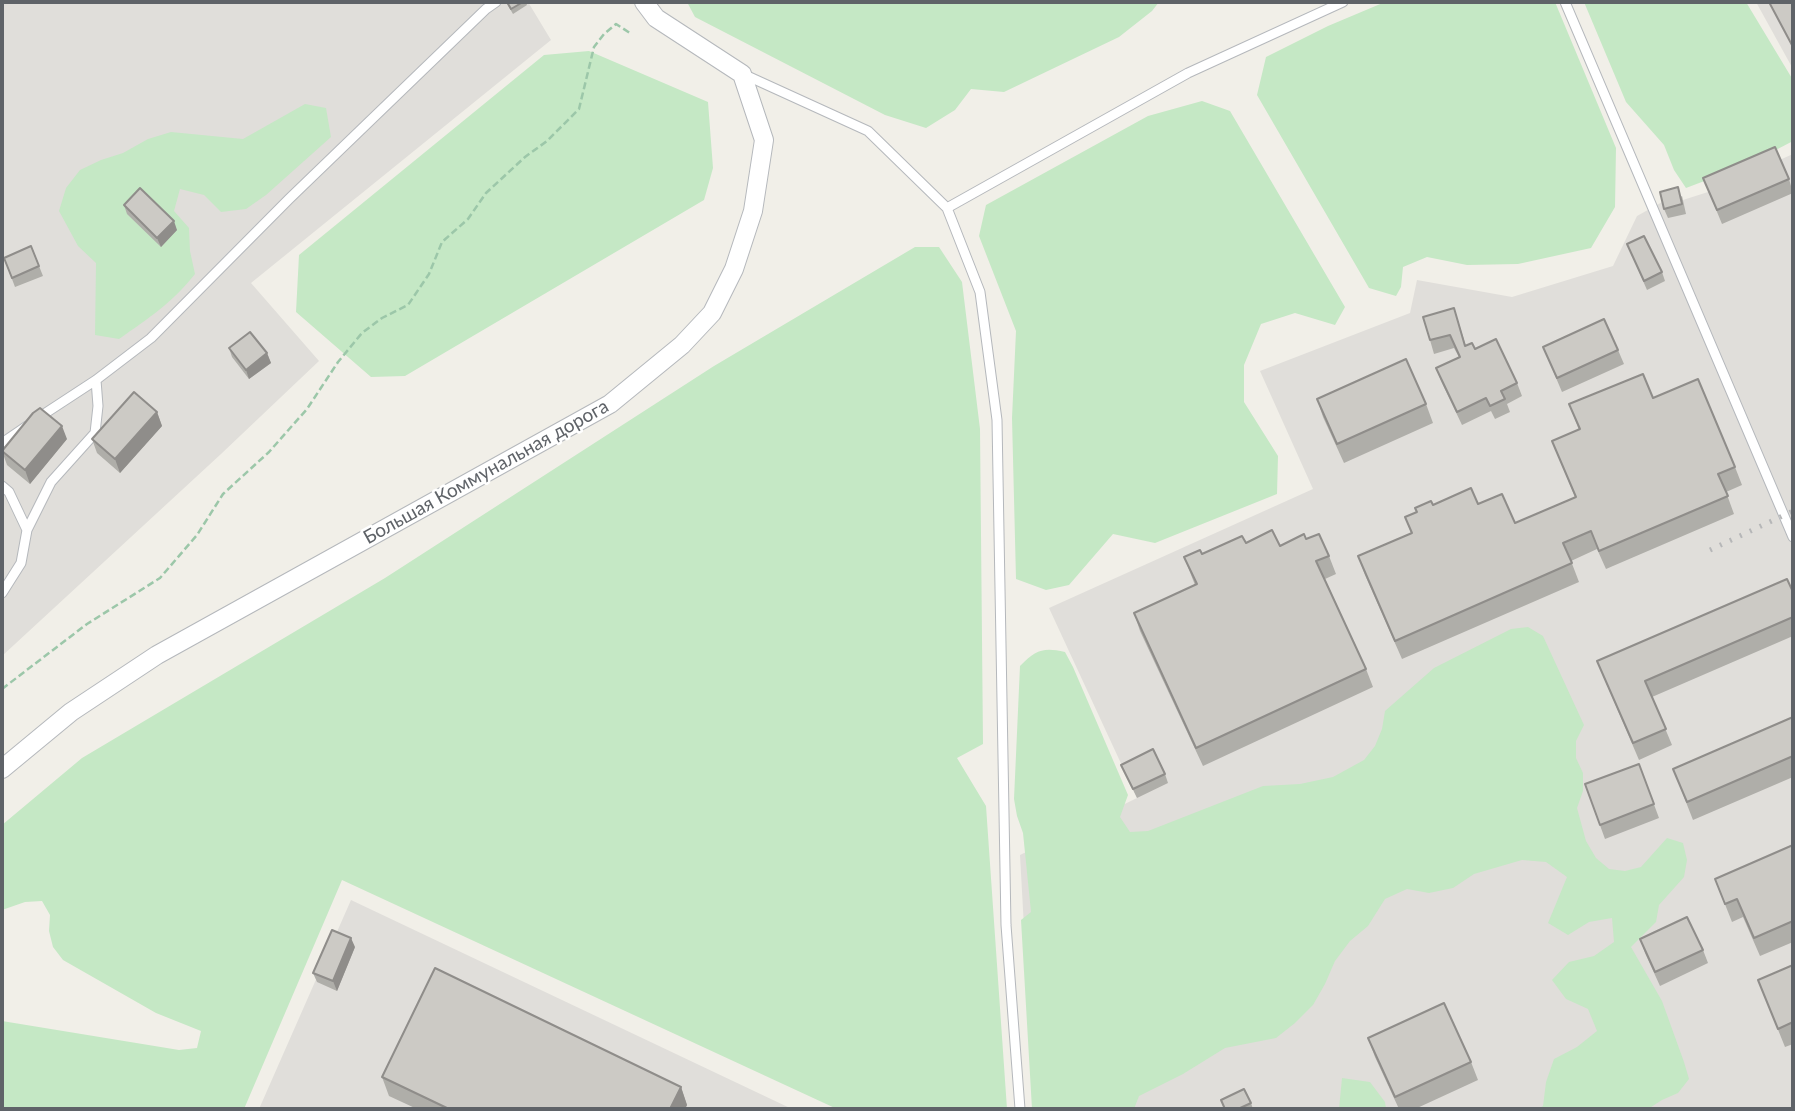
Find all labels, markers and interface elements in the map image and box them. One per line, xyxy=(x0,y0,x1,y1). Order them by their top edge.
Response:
street label: Большая Коммунальная дорога xyxy=(359,395,613,549)

